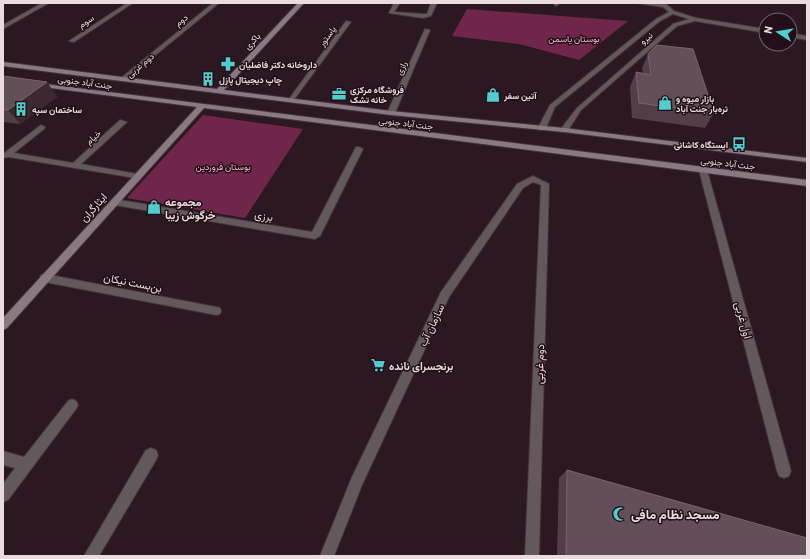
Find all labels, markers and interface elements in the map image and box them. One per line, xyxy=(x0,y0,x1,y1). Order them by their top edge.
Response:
street label: دوم xyxy=(172,11,190,29)
street label: سوم xyxy=(76,12,96,31)
north arrow xyxy=(758,12,798,52)
street label: پاستور xyxy=(315,23,339,50)
text: N xyxy=(761,25,775,35)
street label: نیرو xyxy=(637,29,656,47)
street label: باکری xyxy=(242,30,263,52)
park label: بوستان یاسمن xyxy=(548,33,600,45)
street label: دوم غربی xyxy=(124,50,157,81)
pharmacy icon: داروخانه دکتر فاضلیان xyxy=(220,56,236,72)
place label: داروخانه دکتر فاضلیان xyxy=(239,59,318,71)
street label: رازی xyxy=(393,59,410,77)
building icon: چاپ دیجیتال پازل xyxy=(200,71,216,87)
street label: جنت آباد جنوبی xyxy=(57,73,113,92)
place label: چاپ دیجیتال پازل xyxy=(219,74,282,86)
place label: فروشگاه مرکزی خانه تشک xyxy=(350,84,404,105)
office icon: فروشگاه مرکزی خانه تشک xyxy=(331,86,347,102)
shop icon: آتین سفر xyxy=(485,87,501,103)
place label: آتین سفر xyxy=(503,90,537,102)
place label: بازار میوه و تره‌بار جنت آباد xyxy=(676,93,728,115)
shop icon: بازار میوه و تره‌بار جنت آباد xyxy=(657,95,673,111)
building icon: ساختمان سپه xyxy=(13,101,29,117)
place label: ساختمان سپه xyxy=(32,104,82,116)
street label: جنت آباد جنوبی xyxy=(378,114,434,133)
street label: خیام xyxy=(83,127,104,148)
bus stop icon: ایستگاه کاشانی xyxy=(731,136,747,152)
place label: ایستگاه کاشانی xyxy=(674,139,728,151)
street label: جنت آباد جنوبی xyxy=(700,154,756,173)
park label: بوستان فروردین xyxy=(195,161,251,173)
street label: ایثارگران xyxy=(77,190,110,225)
place label: مجموعه خرگوش زیبا xyxy=(165,195,216,222)
shop icon: مجموعه خرگوش زیبا xyxy=(146,199,162,215)
street label: برزی xyxy=(253,207,274,224)
street label: بن‌بست نیکان xyxy=(103,270,163,295)
street label: اول غربی xyxy=(732,300,755,340)
street label: سازمان آب xyxy=(416,302,447,349)
street label: دوم غربی xyxy=(532,344,548,384)
supermarket icon: برنجسرای نانده xyxy=(370,357,386,373)
place label: برنجسرای نانده xyxy=(389,359,453,373)
mosque icon: مسجد نظام مافی xyxy=(612,506,628,522)
place label: مسجد نظام مافی xyxy=(631,506,720,523)

